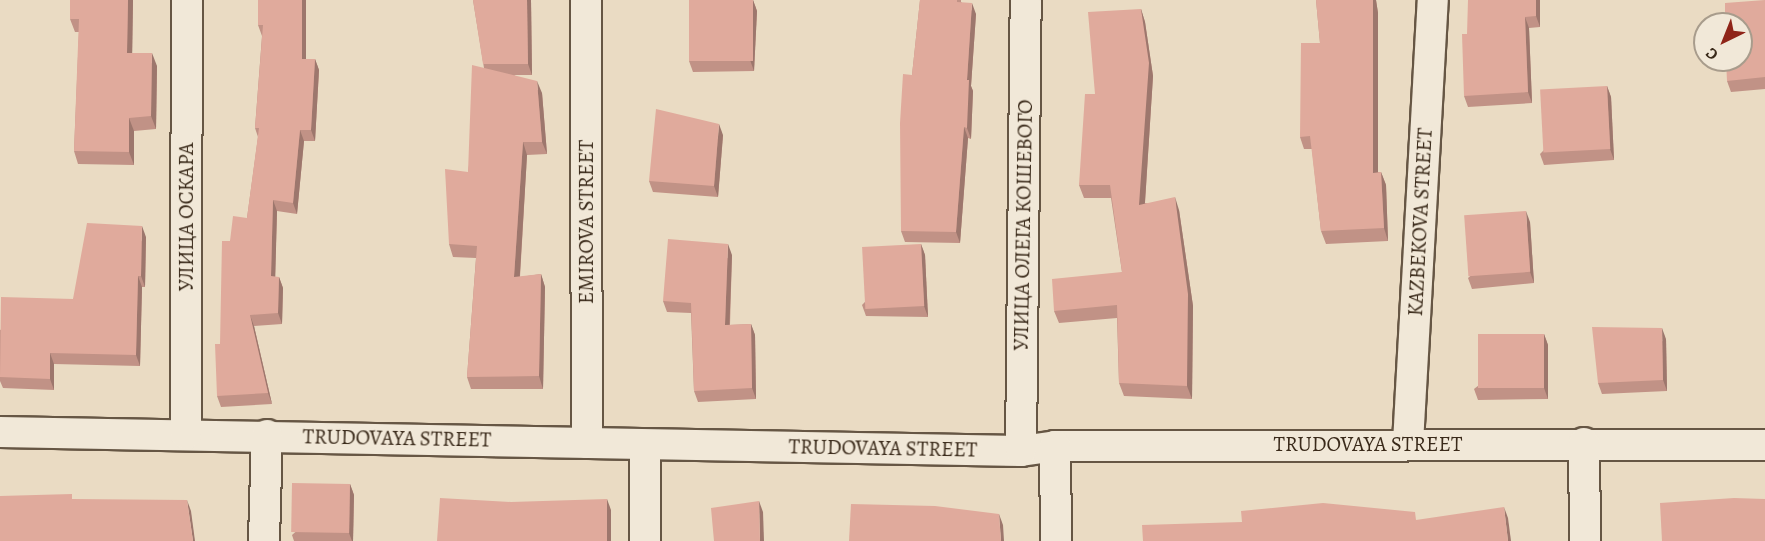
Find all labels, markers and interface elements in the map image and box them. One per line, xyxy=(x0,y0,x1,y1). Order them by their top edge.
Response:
north arrow xyxy=(1693,12,1753,72)
text: С xyxy=(1701,42,1723,65)
street label: УЛИЦА ОЛЕГА КОШЕВОГО xyxy=(1008,99,1038,351)
street label: KAZBEKOVA STREET xyxy=(1402,127,1438,317)
street label: EMIROVA STREET xyxy=(573,140,599,304)
street label: УЛИЦА ОСКАРА xyxy=(173,143,199,291)
street label: TRUDOVAYA STREET xyxy=(302,424,492,452)
street label: TRUDOVAYA STREET xyxy=(1274,431,1462,457)
street label: TRUDOVAYA STREET xyxy=(788,434,978,462)

